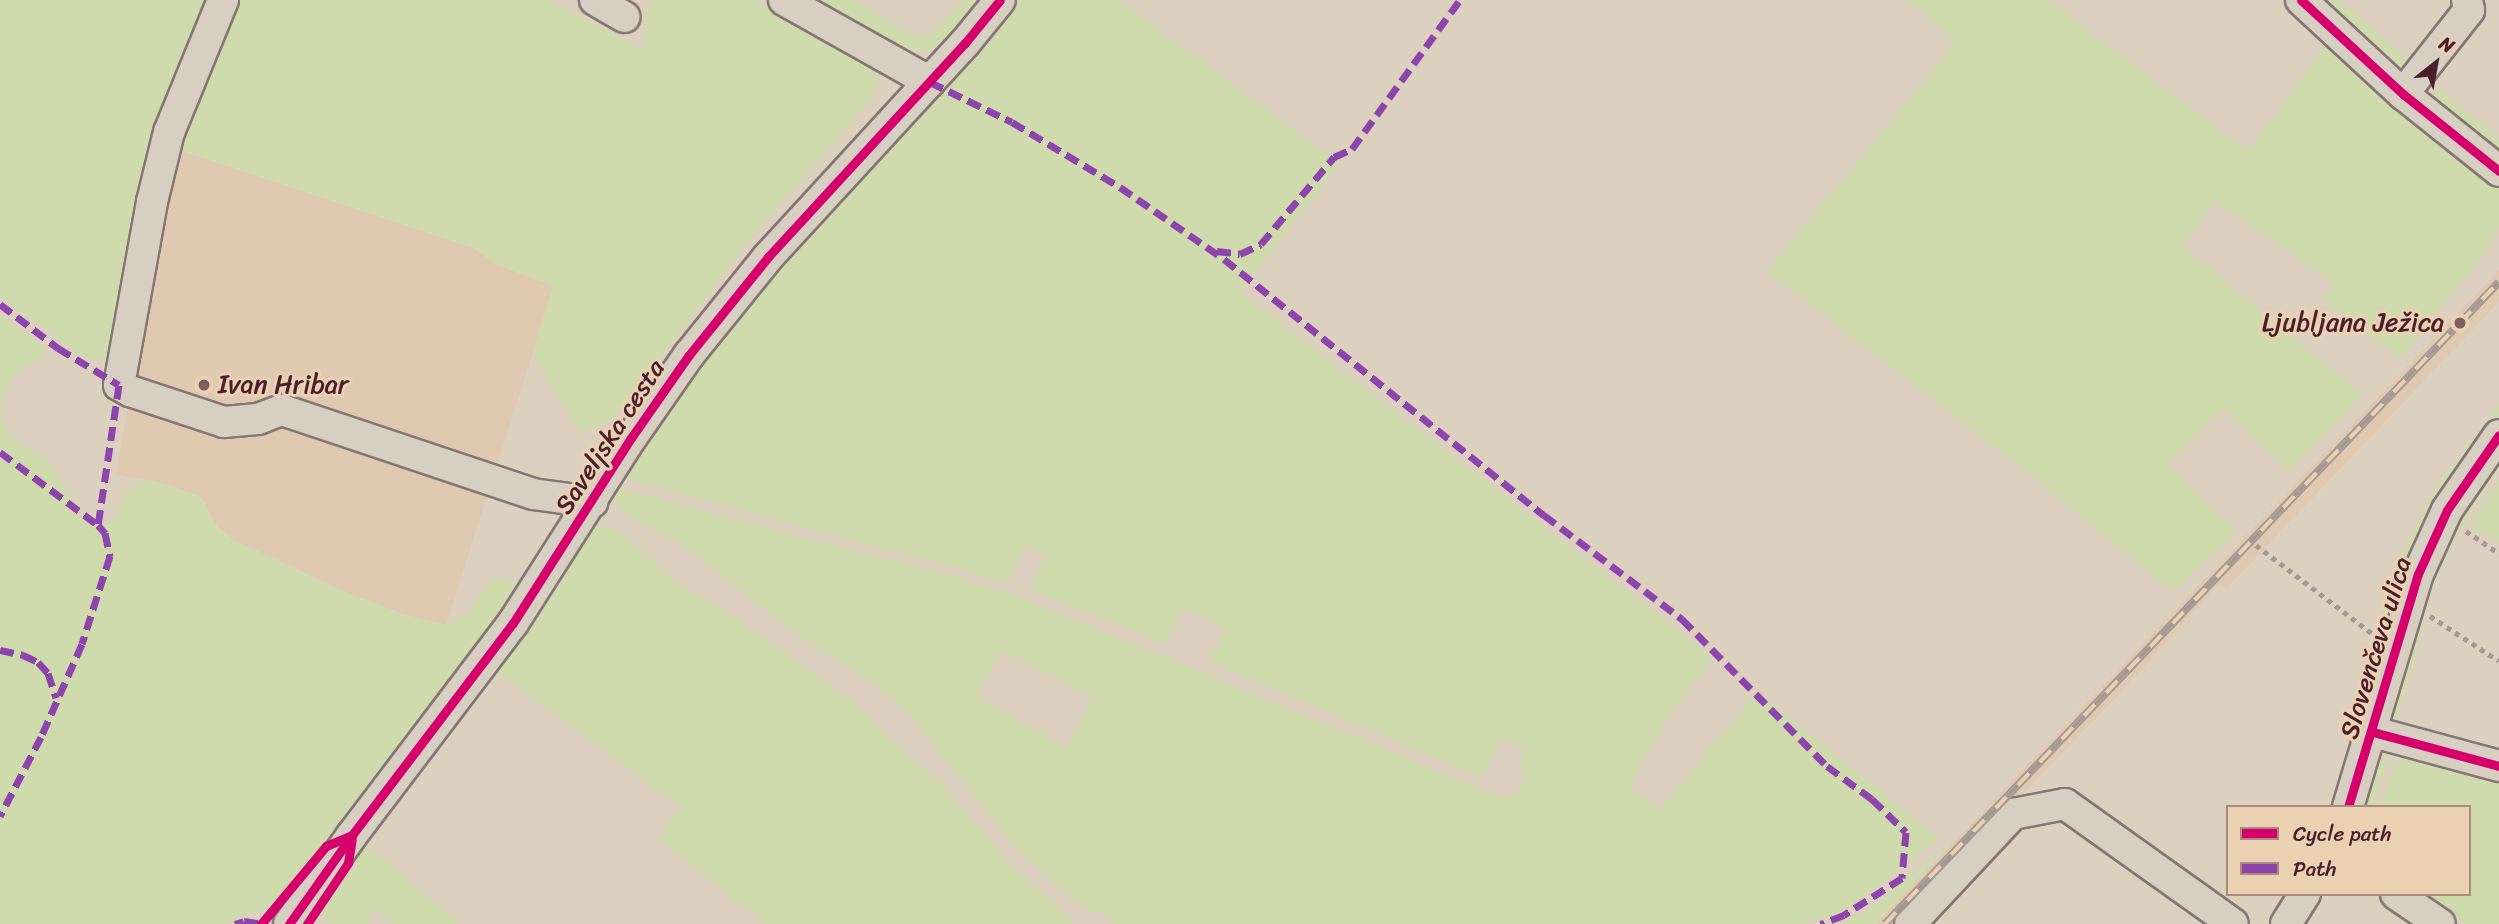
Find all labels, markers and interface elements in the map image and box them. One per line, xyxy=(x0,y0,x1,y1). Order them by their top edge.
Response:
text: N xyxy=(2433,27,2461,62)
north arrow xyxy=(2401,28,2471,98)
place label: Ljubljana Ježica xyxy=(2262,307,2444,339)
marker: Ljubljana Ježica xyxy=(2450,313,2470,333)
street label: Saveljska cesta xyxy=(549,354,671,520)
place label: Ivan Hribar xyxy=(218,369,348,401)
marker: Ivan Hribar xyxy=(196,377,212,393)
street label: Slovenčeva ulica xyxy=(2334,553,2418,743)
legend xyxy=(2226,805,2471,896)
text: Cycle path xyxy=(2293,815,2392,853)
text: Path xyxy=(2293,850,2336,888)

